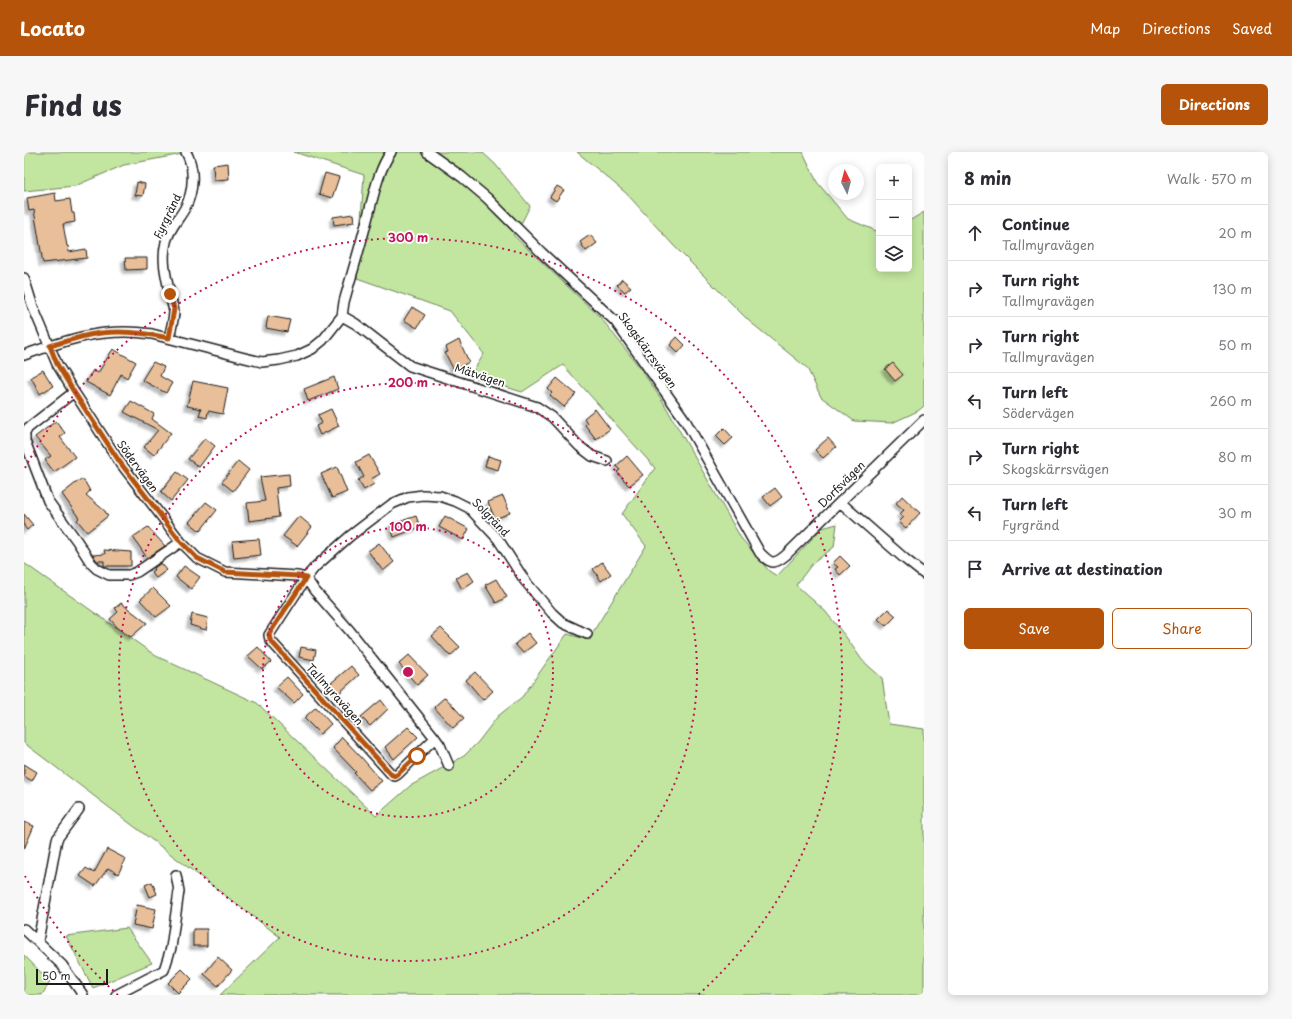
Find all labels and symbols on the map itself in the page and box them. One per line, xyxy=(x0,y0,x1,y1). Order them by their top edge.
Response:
north arrow xyxy=(828,164,864,200)
street label: Fyrgränd xyxy=(149,190,185,242)
text: 300 m xyxy=(388,228,428,246)
route end xyxy=(161,285,179,303)
street label: Skogskärrsvägen xyxy=(614,308,682,392)
street label: Mätvägen xyxy=(452,359,508,391)
text: 200 m xyxy=(388,373,428,391)
street label: Södervägen xyxy=(113,436,163,496)
street label: Dorfsvägen xyxy=(814,457,868,511)
street label: Solgränd xyxy=(468,494,514,540)
text: 100 m xyxy=(389,517,427,535)
street label: Tallmyravägen xyxy=(302,659,368,729)
centre of rings xyxy=(401,665,415,679)
route start xyxy=(408,747,426,765)
scale bar xyxy=(36,967,108,986)

